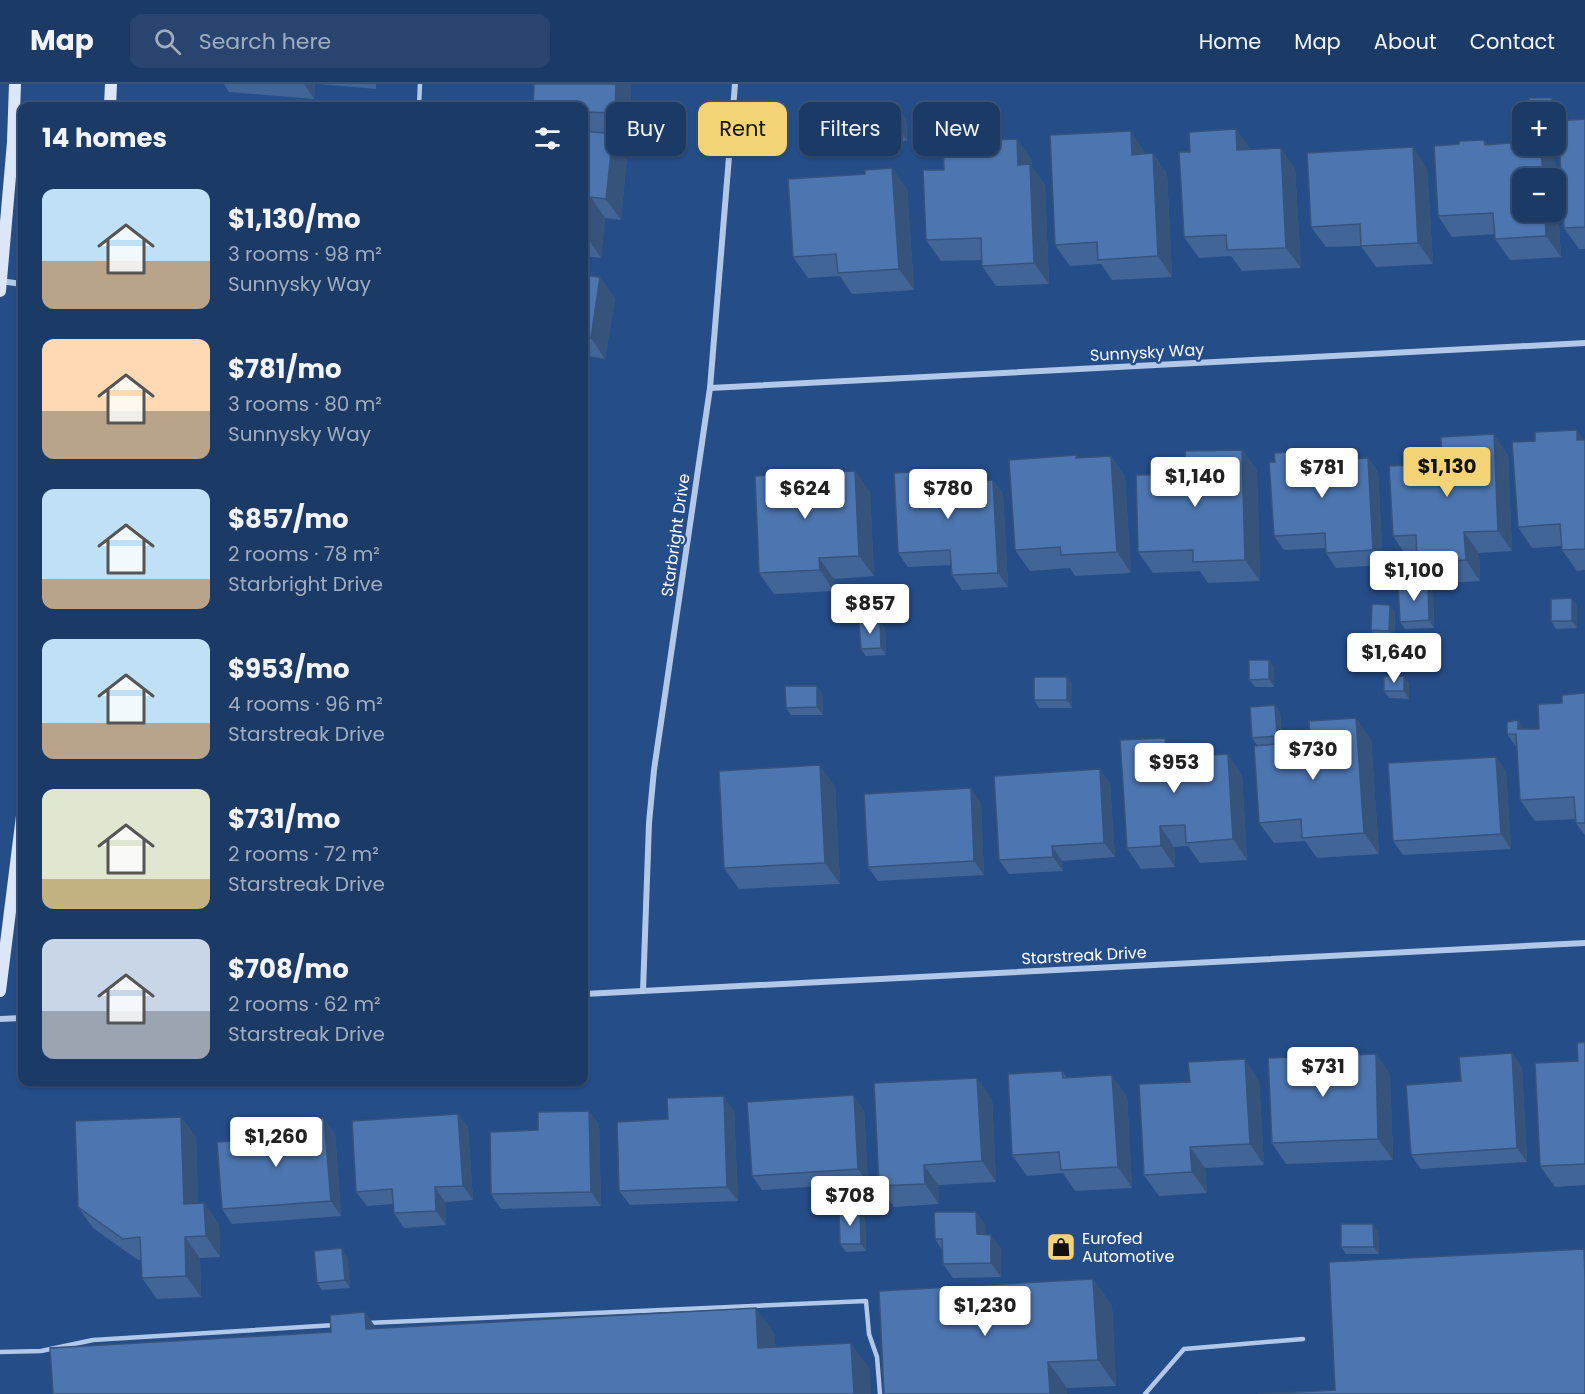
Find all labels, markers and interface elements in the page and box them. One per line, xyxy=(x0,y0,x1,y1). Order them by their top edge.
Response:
search box xyxy=(130,14,550,68)
text: Map xyxy=(30,21,94,60)
icon: search xyxy=(151,25,184,58)
text: Search here xyxy=(199,26,331,57)
text: Home xyxy=(1199,27,1261,56)
text: Map xyxy=(1294,27,1341,56)
text: About xyxy=(1374,27,1437,56)
text: Contact xyxy=(1470,27,1555,56)
chip: Buy xyxy=(606,102,686,156)
chip: Rent xyxy=(698,102,787,156)
chip: Filters xyxy=(799,102,901,156)
chip: New xyxy=(913,102,1000,156)
map controls xyxy=(1512,102,1566,222)
button: + xyxy=(1512,102,1566,156)
text: 14 homes xyxy=(42,120,167,156)
icon: filters xyxy=(531,122,564,155)
button: − xyxy=(1512,168,1566,222)
text: $1,130/mo xyxy=(228,201,361,237)
icon: home xyxy=(90,213,162,285)
text: 3 rooms · 98 m² xyxy=(228,240,382,268)
text: Sunnysky Way xyxy=(228,270,371,298)
street label: Sunnysky Way xyxy=(1089,338,1205,367)
text: $781/mo xyxy=(228,351,342,387)
icon: home xyxy=(90,363,162,435)
text: 3 rooms · 80 m² xyxy=(228,390,382,418)
text: Sunnysky Way xyxy=(228,420,371,448)
pin: $1,130 xyxy=(1398,447,1496,498)
pin: $781 xyxy=(1286,448,1358,499)
text: $1,130 xyxy=(1417,452,1477,480)
text: $781 xyxy=(1300,453,1344,481)
pin: $1,140 xyxy=(1146,457,1244,508)
text: $1,140 xyxy=(1165,462,1225,490)
pin: $624 xyxy=(769,469,841,520)
pin: $780 xyxy=(912,469,984,520)
street label: Starbright Drive xyxy=(655,472,696,598)
text: $624 xyxy=(780,474,830,502)
text: $780 xyxy=(923,474,973,502)
text: $857/mo xyxy=(228,501,349,537)
icon: home xyxy=(90,513,162,585)
text: 2 rooms · 78 m² xyxy=(228,540,380,568)
pin: $1,100 xyxy=(1365,551,1463,602)
text: $1,100 xyxy=(1384,556,1444,584)
text: Starbright Drive xyxy=(228,570,383,598)
pin: $857 xyxy=(834,584,906,635)
text: $857 xyxy=(845,589,895,617)
pin: $1,640 xyxy=(1345,633,1443,684)
text: $1,640 xyxy=(1361,638,1427,666)
text: $953/mo xyxy=(228,651,350,687)
icon: home xyxy=(90,663,162,735)
text: 4 rooms · 96 m² xyxy=(228,690,383,718)
text: Starstreak Drive xyxy=(228,720,385,748)
pin: $730 xyxy=(1277,730,1349,781)
text: $730 xyxy=(1289,735,1338,763)
pin: $953 xyxy=(1138,743,1210,794)
text: $953 xyxy=(1149,748,1199,776)
text: $731/mo xyxy=(228,801,340,837)
icon: home xyxy=(90,813,162,885)
text: 2 rooms · 72 m² xyxy=(228,840,379,868)
text: Starstreak Drive xyxy=(228,870,385,898)
street label: Starstreak Drive xyxy=(1021,941,1147,970)
text: $708/mo xyxy=(228,951,349,987)
icon: home xyxy=(90,963,162,1035)
text: 2 rooms · 62 m² xyxy=(228,990,381,1018)
text: Starstreak Drive xyxy=(228,1020,385,1048)
pin: $731 xyxy=(1287,1047,1359,1098)
text: $731 xyxy=(1301,1052,1345,1080)
pin: $1,260 xyxy=(227,1117,325,1168)
text: $1,260 xyxy=(244,1122,308,1150)
pin: $708 xyxy=(814,1176,886,1227)
text: $708 xyxy=(825,1181,875,1209)
place label: Eurofed Automotive xyxy=(1082,1227,1175,1268)
shop icon: Eurofed Automotive xyxy=(1045,1231,1077,1263)
pin: $1,230 xyxy=(936,1286,1034,1337)
text: $1,230 xyxy=(954,1291,1016,1319)

